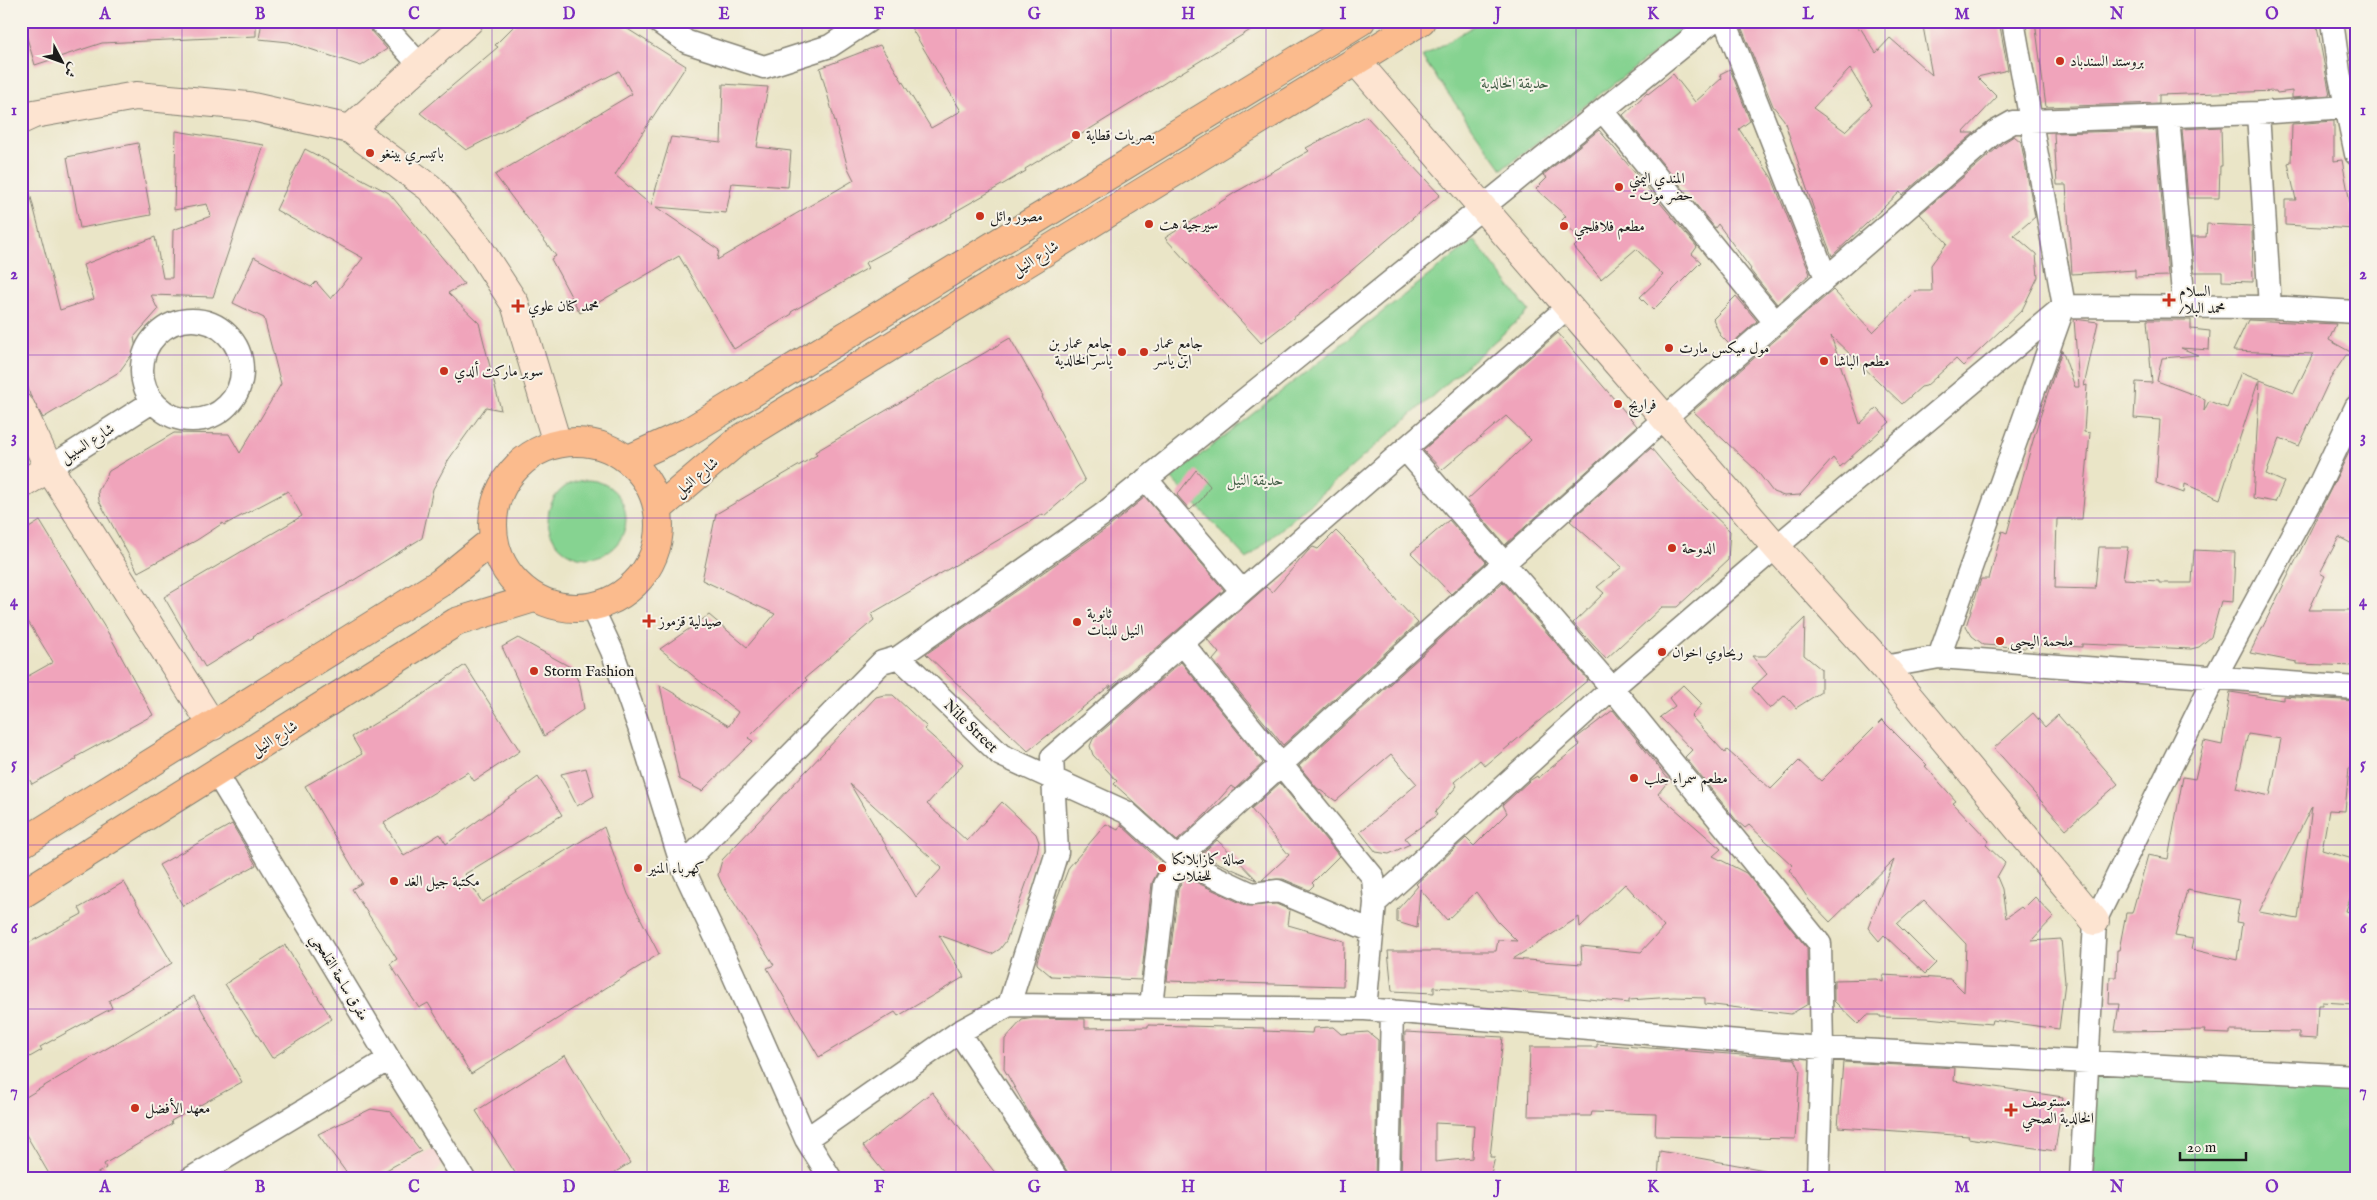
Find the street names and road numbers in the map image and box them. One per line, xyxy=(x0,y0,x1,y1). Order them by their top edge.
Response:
street label: شارع النيل xyxy=(1008,237,1064,283)
street label: شارع السبيل xyxy=(56,419,120,470)
street label: شارع النيل xyxy=(670,453,724,504)
street label: Nile Street xyxy=(939,696,1002,757)
street label: شارع النيل xyxy=(247,717,303,763)
street label: مفرق ساحة القلعجي xyxy=(303,930,373,1026)

